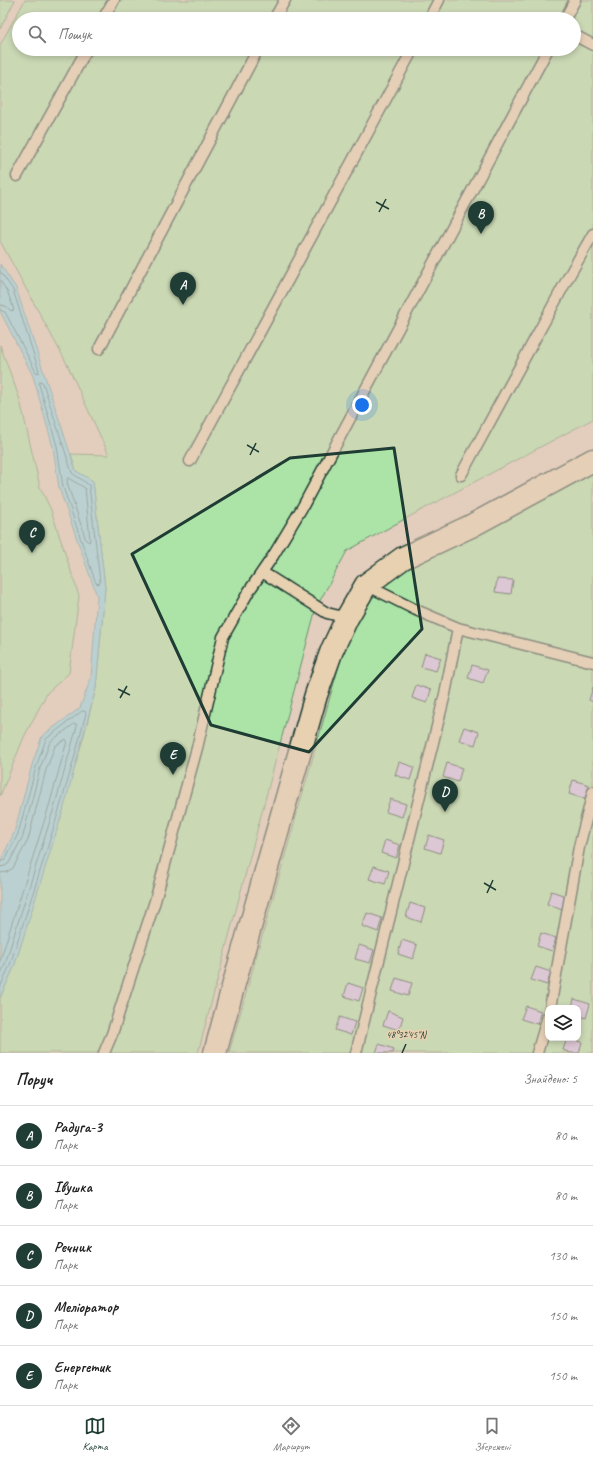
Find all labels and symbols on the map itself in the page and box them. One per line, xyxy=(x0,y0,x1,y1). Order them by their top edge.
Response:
pin: B xyxy=(468,201,494,234)
pin: A xyxy=(170,272,196,305)
your location xyxy=(352,395,372,415)
pin: C xyxy=(19,520,45,553)
pin: E xyxy=(160,742,186,775)
pin: D xyxy=(432,779,458,812)
text: 48°32'45"N xyxy=(386,1028,428,1041)

